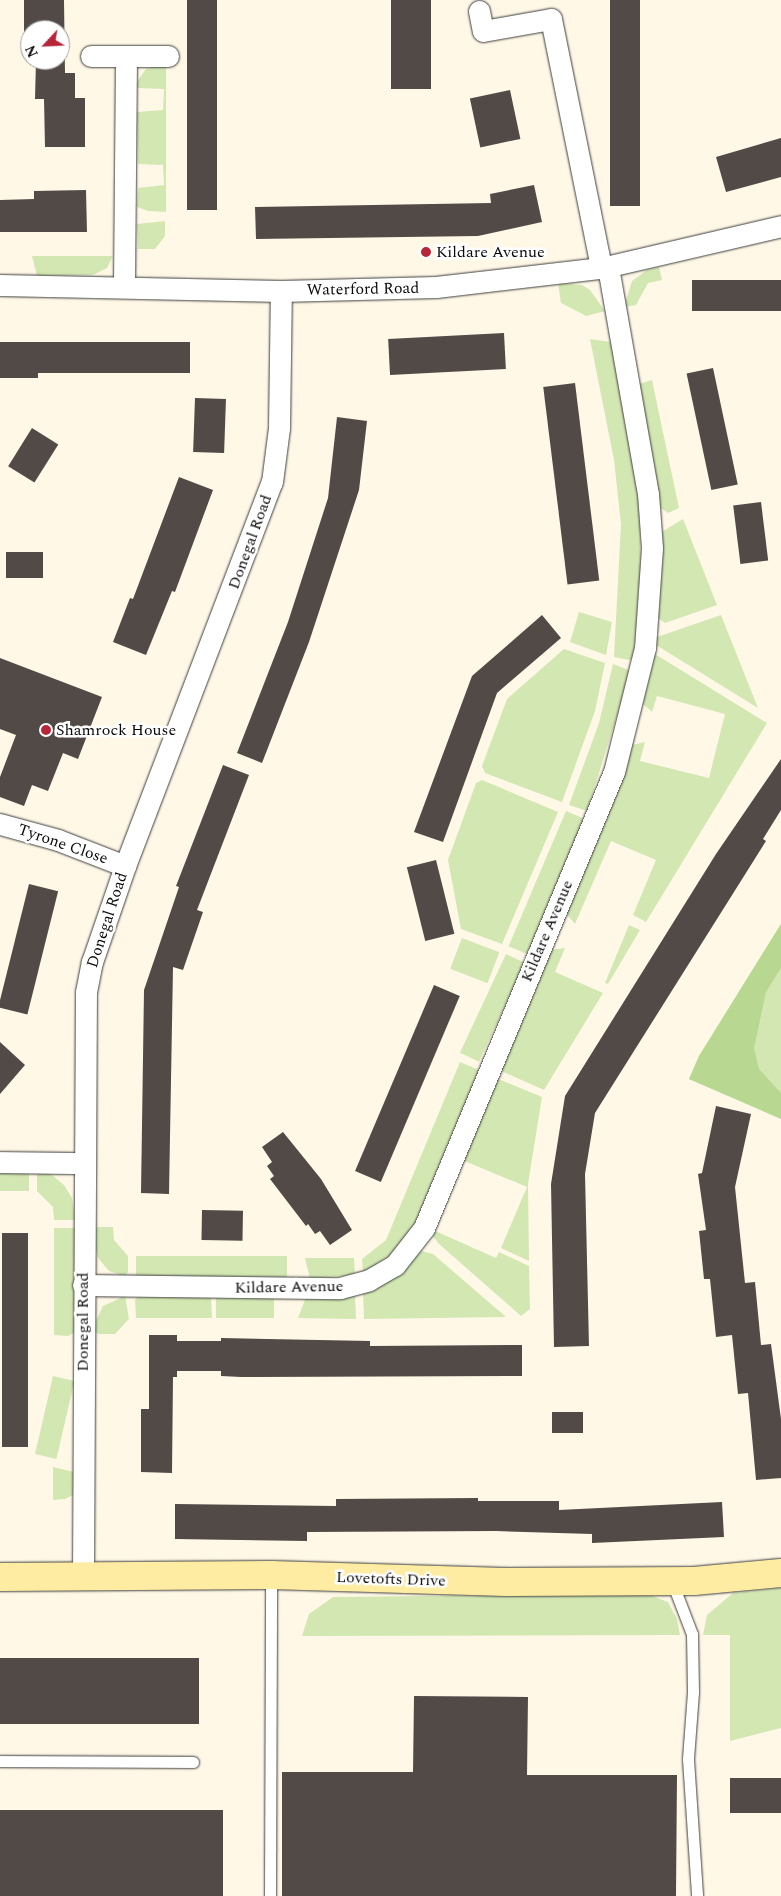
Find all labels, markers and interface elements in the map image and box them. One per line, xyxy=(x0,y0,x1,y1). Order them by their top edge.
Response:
north arrow xyxy=(20,20,70,70)
text: N xyxy=(20,42,44,61)
place label: Kildare Avenue xyxy=(436,242,545,262)
marker: Kildare Avenue xyxy=(420,246,432,258)
street label: Waterford Road xyxy=(307,278,419,300)
street label: Donegal Road xyxy=(224,492,276,592)
place label: Shamrock House xyxy=(56,720,176,740)
marker: Shamrock House xyxy=(40,724,52,736)
street label: Tyrone Close xyxy=(15,820,111,868)
street label: Donegal Road xyxy=(83,870,131,970)
street label: Kildare Avenue xyxy=(517,877,577,985)
street label: Donegal Road xyxy=(73,1272,93,1372)
street label: Kildare Avenue xyxy=(234,1276,344,1298)
street label: Lovetofts Drive xyxy=(336,1567,446,1591)

